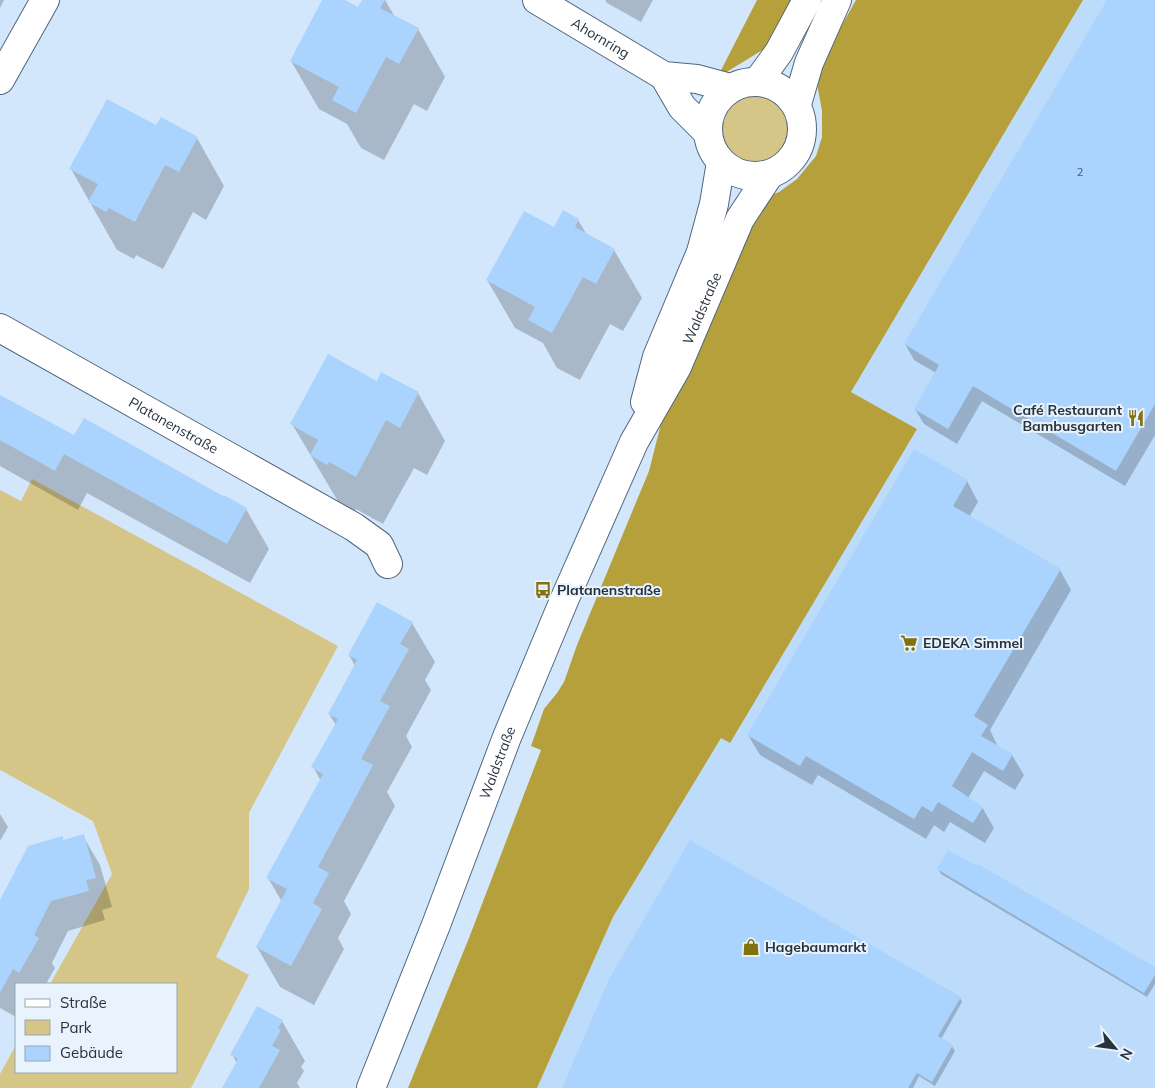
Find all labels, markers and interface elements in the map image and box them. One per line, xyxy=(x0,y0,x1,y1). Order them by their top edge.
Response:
street label: Ahornring xyxy=(568,14,633,62)
house number: 2 xyxy=(1077,165,1084,179)
street label: Waldstraße xyxy=(679,269,725,347)
street label: Platanenstraße xyxy=(125,393,221,458)
place label: Café Restaurant Bambusgarten xyxy=(1013,401,1123,435)
restaurant icon: Café Restaurant Bambusgarten xyxy=(1126,408,1146,428)
bus stop icon: Platanenstraße xyxy=(533,580,553,600)
place label: Platanenstraße xyxy=(557,581,661,599)
supermarket icon: EDEKA Simmel xyxy=(899,633,919,653)
place label: EDEKA Simmel xyxy=(923,634,1023,652)
street label: Waldstraße xyxy=(475,723,519,802)
shop icon: Hagebaumarkt xyxy=(741,937,761,957)
place label: Hagebaumarkt xyxy=(765,938,867,956)
legend xyxy=(15,983,178,1073)
text: Straße xyxy=(60,993,107,1012)
text: Park xyxy=(60,1018,92,1037)
north arrow xyxy=(1090,1023,1140,1073)
text: Gebäude xyxy=(60,1043,123,1062)
text: N xyxy=(1116,1045,1137,1063)

